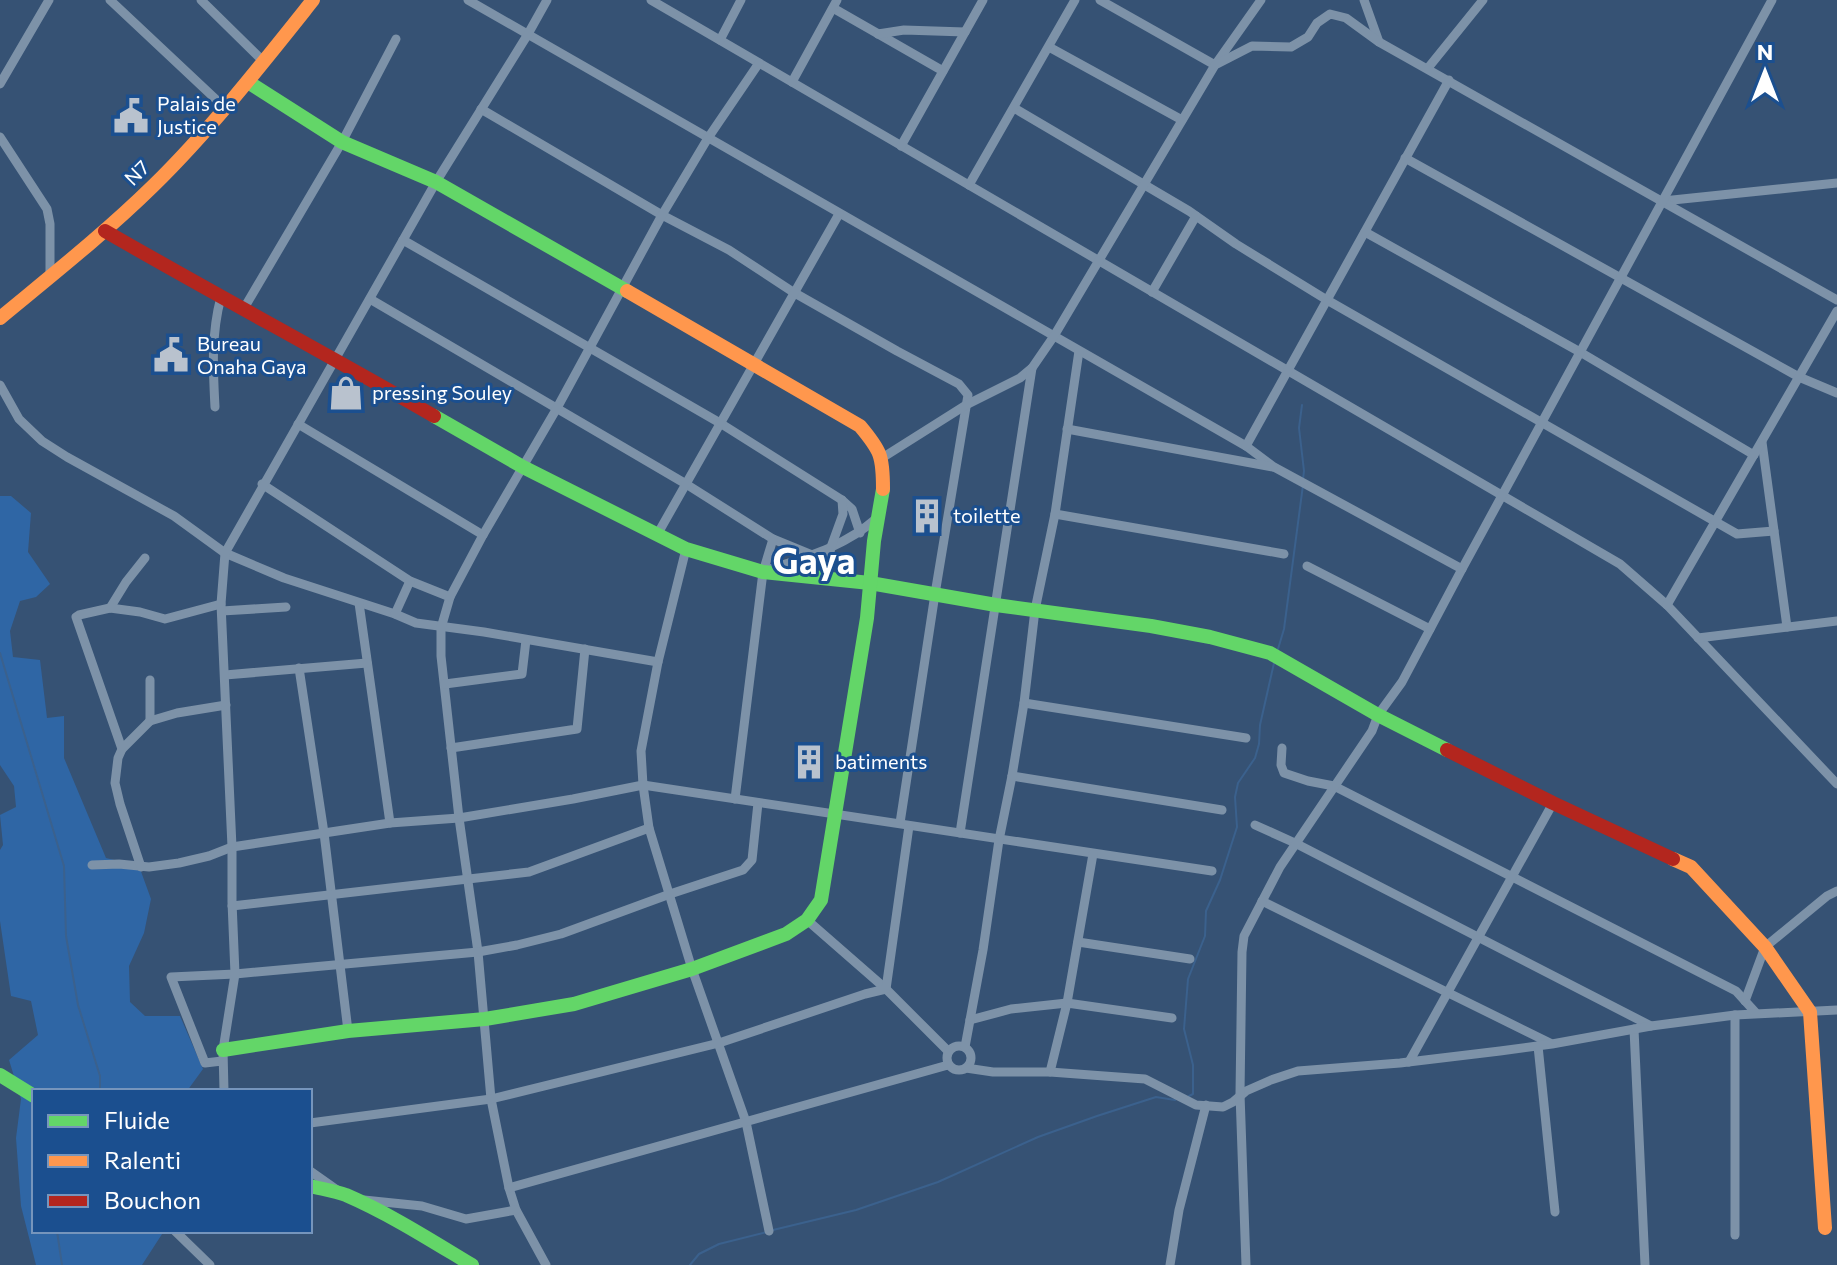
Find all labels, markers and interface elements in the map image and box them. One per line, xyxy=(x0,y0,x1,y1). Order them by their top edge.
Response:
north arrow xyxy=(1725,32,1805,112)
text: N xyxy=(1757,38,1773,65)
place label: Palais de Justice xyxy=(157,91,236,138)
public building icon: Palais de Justice xyxy=(112,97,150,135)
street label: N7 xyxy=(119,155,154,190)
place label: Bureau Onaha Gaya xyxy=(197,331,307,378)
public building icon: Bureau Onaha Gaya xyxy=(152,336,190,374)
shop icon: pressing Souley xyxy=(327,374,365,412)
place label: pressing Souley xyxy=(372,380,512,404)
building icon: toilette xyxy=(908,497,946,535)
place label: toilette xyxy=(953,503,1020,527)
district label: Gaya xyxy=(772,537,856,581)
building icon: batiments xyxy=(790,743,828,781)
place label: batiments xyxy=(835,749,927,773)
legend xyxy=(32,1089,312,1233)
text: Fluide xyxy=(104,1105,170,1134)
text: Ralenti xyxy=(104,1145,181,1174)
text: Bouchon xyxy=(104,1185,201,1214)

